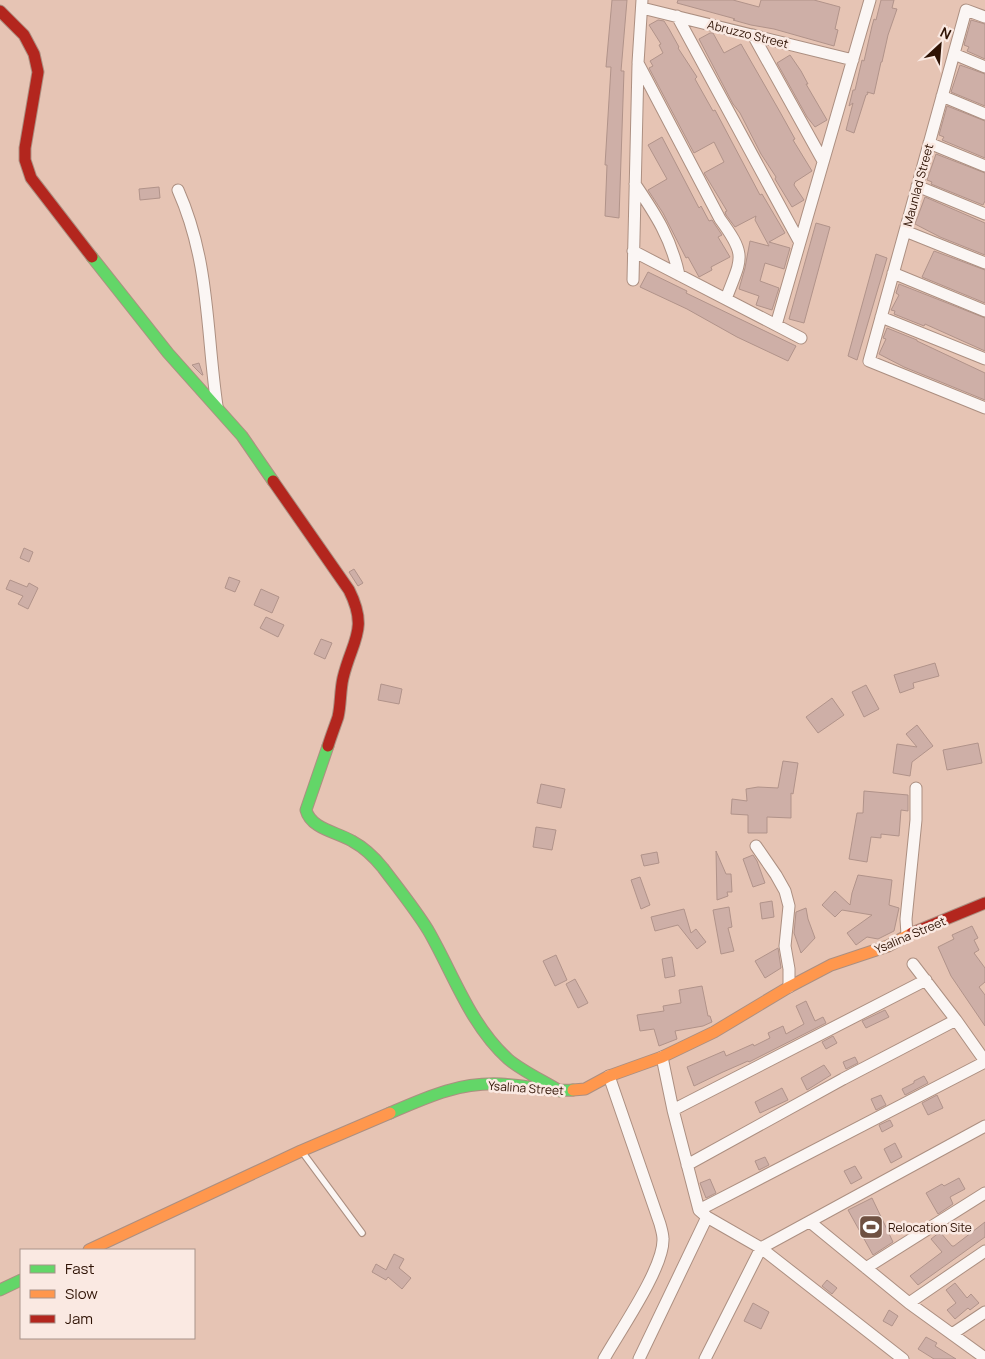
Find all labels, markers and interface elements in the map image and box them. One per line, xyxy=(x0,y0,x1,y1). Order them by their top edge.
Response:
street label: Abruzzo Street xyxy=(706,16,791,52)
north arrow xyxy=(915,20,965,70)
text: N xyxy=(937,22,955,44)
street label: Maunlad Street xyxy=(899,141,937,228)
street label: Ysalina Street xyxy=(872,912,948,958)
street label: Ysalina Street xyxy=(488,1077,565,1099)
sports icon: Relocation Site xyxy=(858,1214,884,1240)
place label: Relocation Site xyxy=(888,1219,972,1236)
legend xyxy=(20,1249,195,1339)
text: Fast xyxy=(65,1258,94,1279)
text: Slow xyxy=(65,1283,98,1304)
text: Jam xyxy=(65,1308,93,1329)

